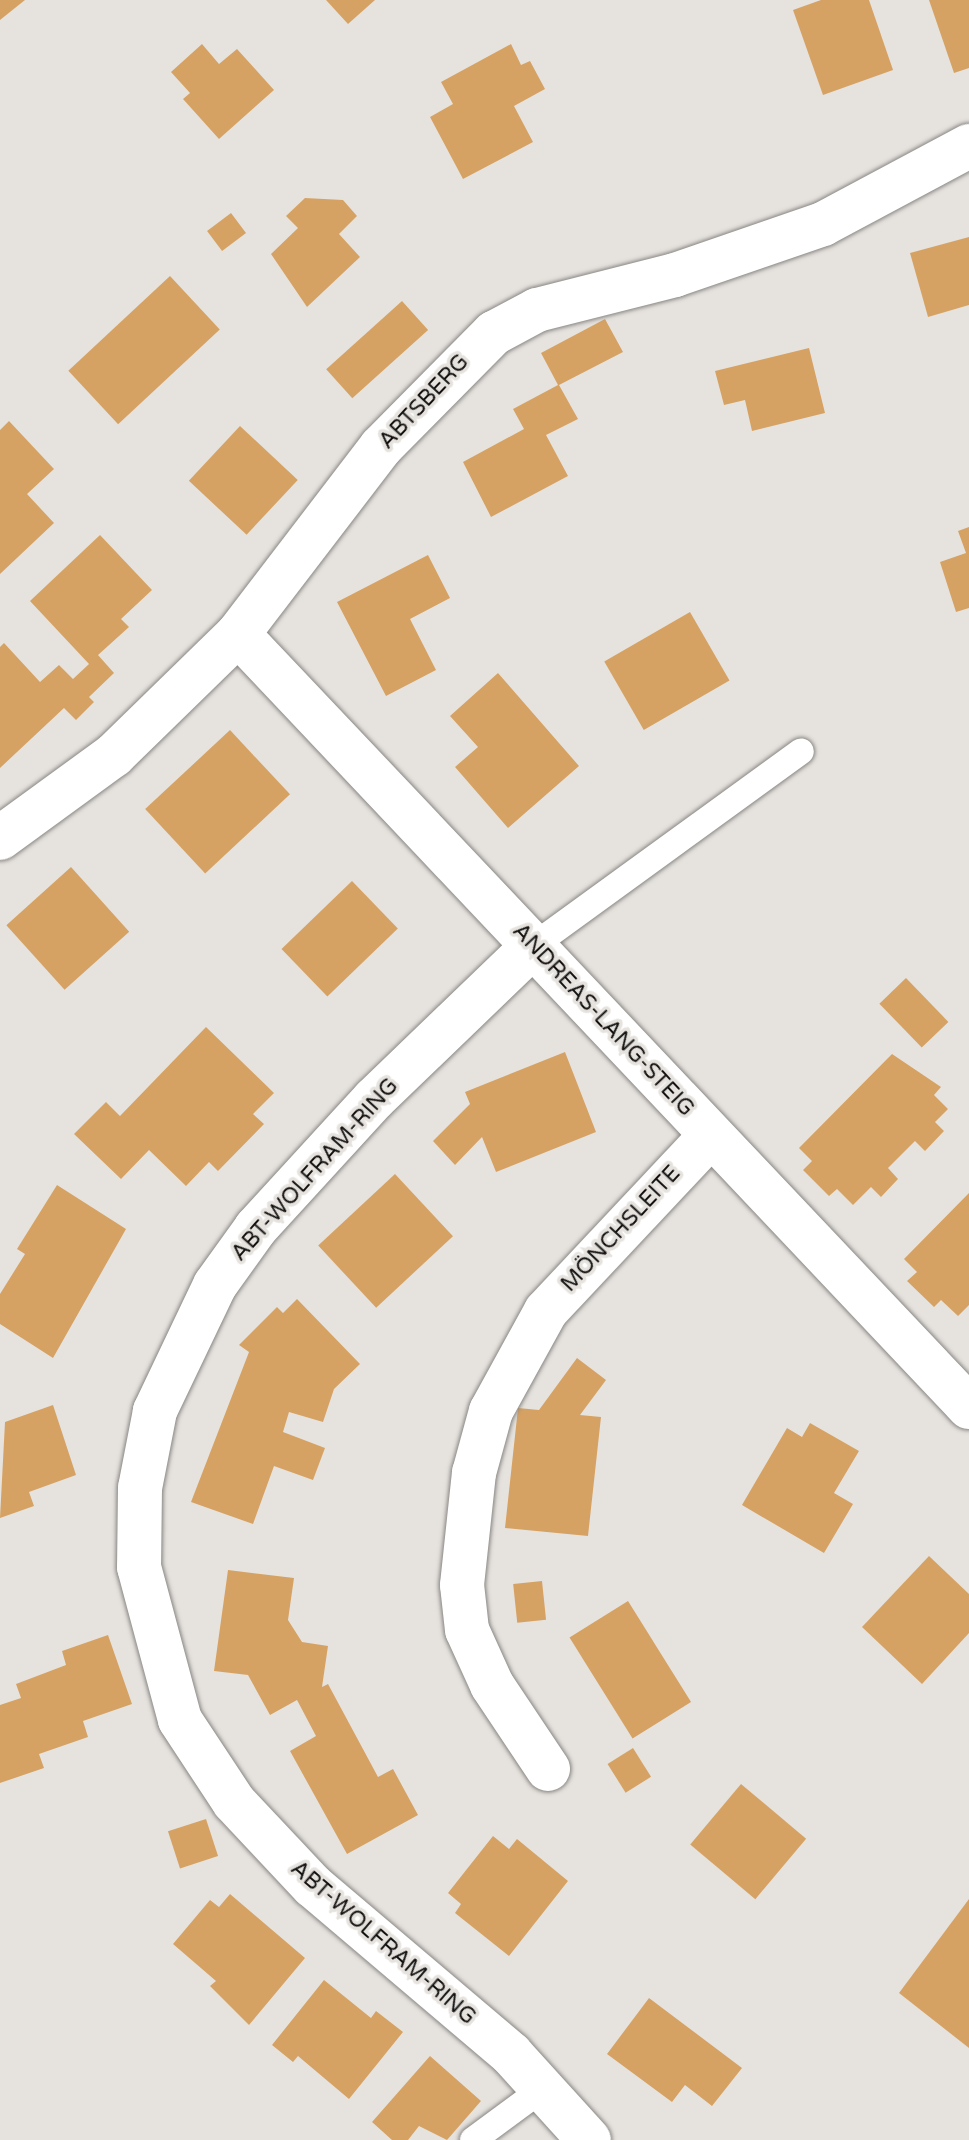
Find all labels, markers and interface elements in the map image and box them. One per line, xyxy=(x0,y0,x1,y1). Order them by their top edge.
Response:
street label: ABTSBERG xyxy=(374,349,474,455)
street label: ANDREAS-LANG-STEIG xyxy=(507,918,699,1122)
street label: ABT-WOLFRAM-RING xyxy=(226,1073,404,1267)
street label: MÖNCHSLEITE xyxy=(556,1161,686,1297)
street label: ABT-WOLFRAM-RING xyxy=(285,1855,481,2031)

